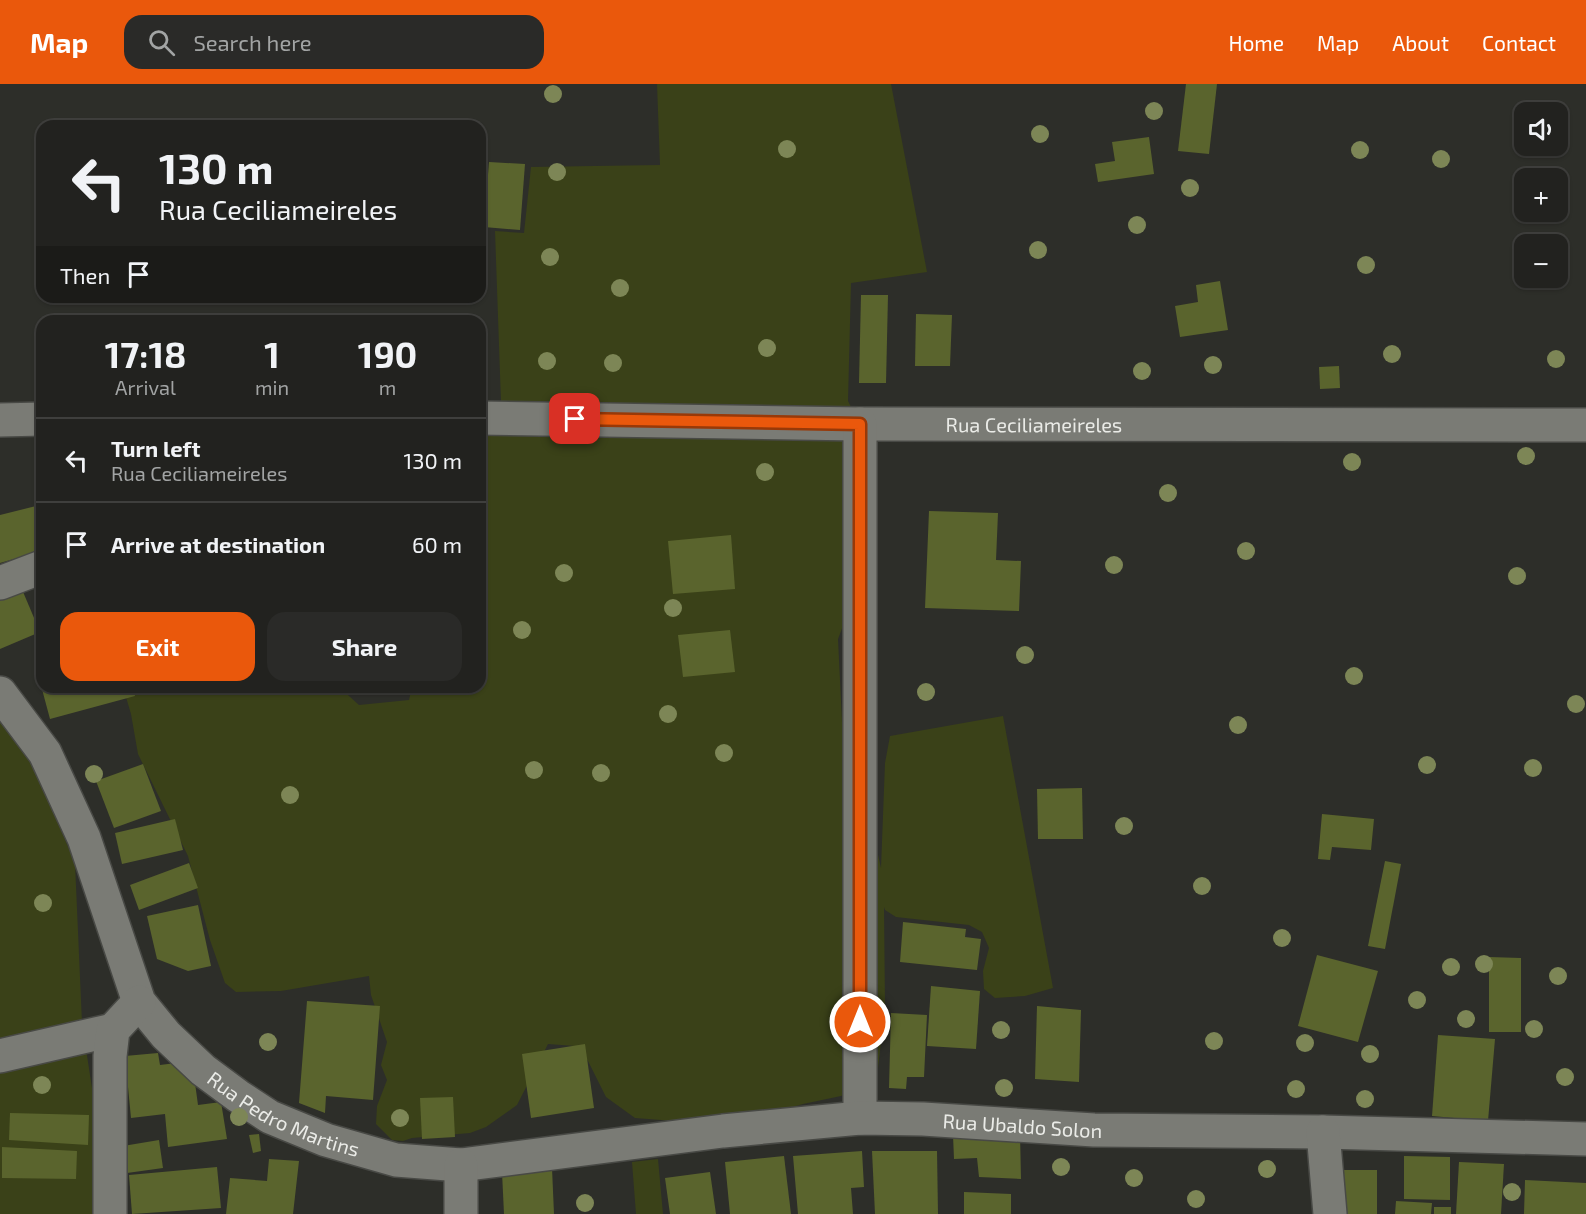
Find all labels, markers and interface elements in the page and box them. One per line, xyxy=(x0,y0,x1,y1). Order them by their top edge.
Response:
search box xyxy=(124,15,544,69)
text: Map xyxy=(30,25,88,59)
icon: search xyxy=(145,26,178,59)
text: Search here xyxy=(193,29,312,55)
text: Home xyxy=(1228,30,1284,55)
text: Map xyxy=(1317,30,1359,55)
text: About xyxy=(1392,30,1449,55)
text: Contact xyxy=(1482,30,1556,55)
map controls xyxy=(1514,102,1568,288)
button: sound xyxy=(1514,102,1568,156)
text: 130 m xyxy=(159,142,274,192)
icon: left xyxy=(60,144,138,222)
button: + xyxy=(1514,168,1568,222)
text: Rua Ceciliameireles xyxy=(159,193,397,225)
button: − xyxy=(1514,234,1568,288)
icon: arrive xyxy=(122,258,155,291)
text: Then xyxy=(60,262,110,288)
text: 17:18 xyxy=(105,332,186,375)
text: 1 xyxy=(264,332,280,375)
text: 190 xyxy=(358,332,417,375)
text: Arrival xyxy=(115,375,176,399)
text: min xyxy=(255,375,289,399)
text: m xyxy=(379,375,396,399)
pin xyxy=(549,393,600,444)
icon: arrive xyxy=(558,402,591,435)
street label: Rua Ceciliameireles xyxy=(946,412,1122,436)
text: Turn left xyxy=(111,435,200,461)
icon: left xyxy=(60,444,93,477)
text: 130 m xyxy=(404,447,462,473)
text: Rua Ceciliameireles xyxy=(111,461,288,485)
icon: arrive xyxy=(60,528,93,561)
text: Arrive at destination xyxy=(111,531,325,557)
text: 60 m xyxy=(412,531,462,557)
button: Exit xyxy=(60,612,255,681)
button: Share xyxy=(267,612,462,681)
position arrow xyxy=(828,990,892,1054)
street label: Rua Pedro Martins xyxy=(203,1066,362,1161)
street label: Rua Ubaldo Solon xyxy=(942,1108,1102,1142)

